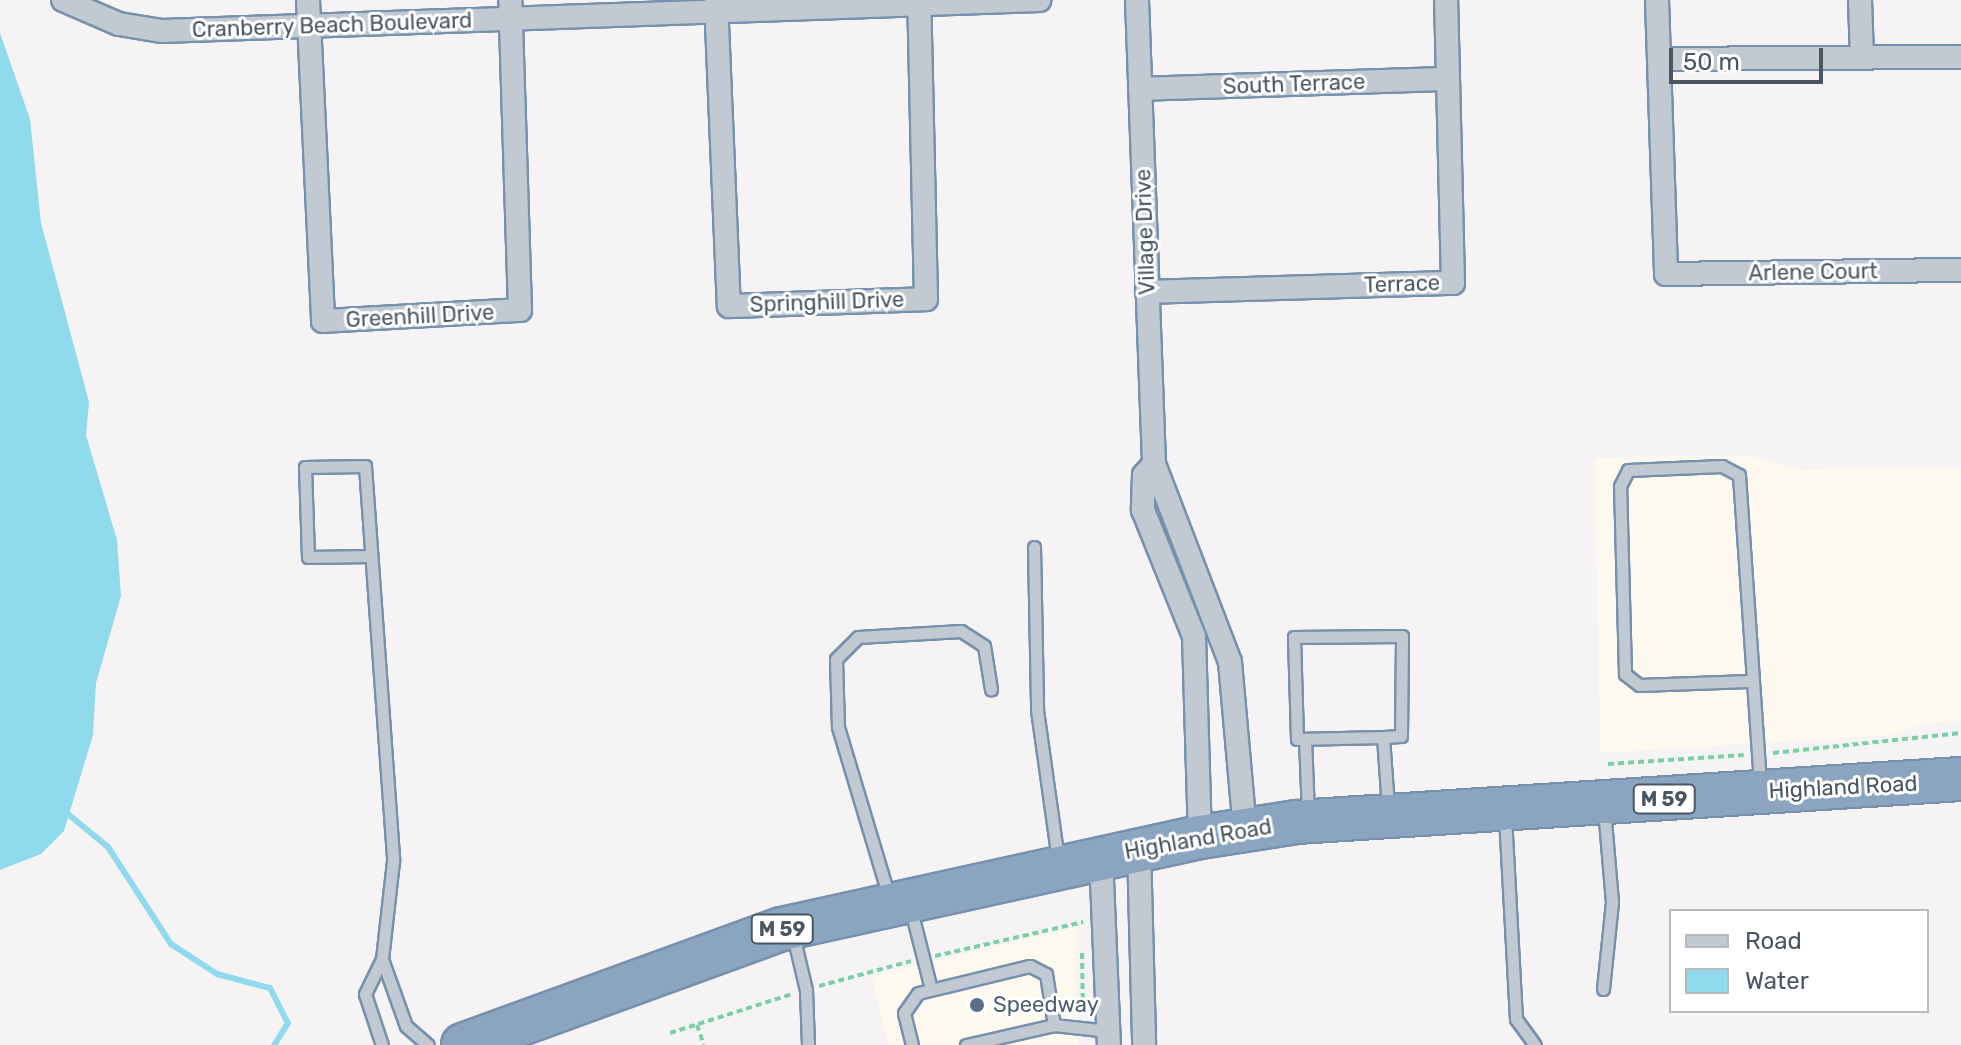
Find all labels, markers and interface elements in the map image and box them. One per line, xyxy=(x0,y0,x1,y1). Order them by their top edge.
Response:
street label: Cranberry Beach Boulevard xyxy=(191,7,473,43)
scale bar xyxy=(1673,32,1827,82)
text: 50 m xyxy=(1683,48,1740,76)
street label: South Terrace xyxy=(1222,68,1366,100)
street label: Village Drive xyxy=(1130,168,1160,296)
street label: Arlene Court xyxy=(1748,258,1878,286)
street label: Terrace xyxy=(1364,269,1440,299)
street label: Springhill Drive xyxy=(749,286,905,318)
street label: Greenhill Drive xyxy=(345,299,495,333)
street label: Highland Road xyxy=(1768,770,1918,804)
road number: M 59 xyxy=(1632,783,1696,815)
street label: Highland Road xyxy=(1122,813,1274,865)
legend xyxy=(1669,909,1929,1013)
road number: M 59 xyxy=(750,913,814,945)
text: Road xyxy=(1745,927,1802,955)
text: Water xyxy=(1745,967,1809,995)
place label: Speedway xyxy=(993,992,1099,1018)
marker: Speedway xyxy=(968,996,986,1014)

